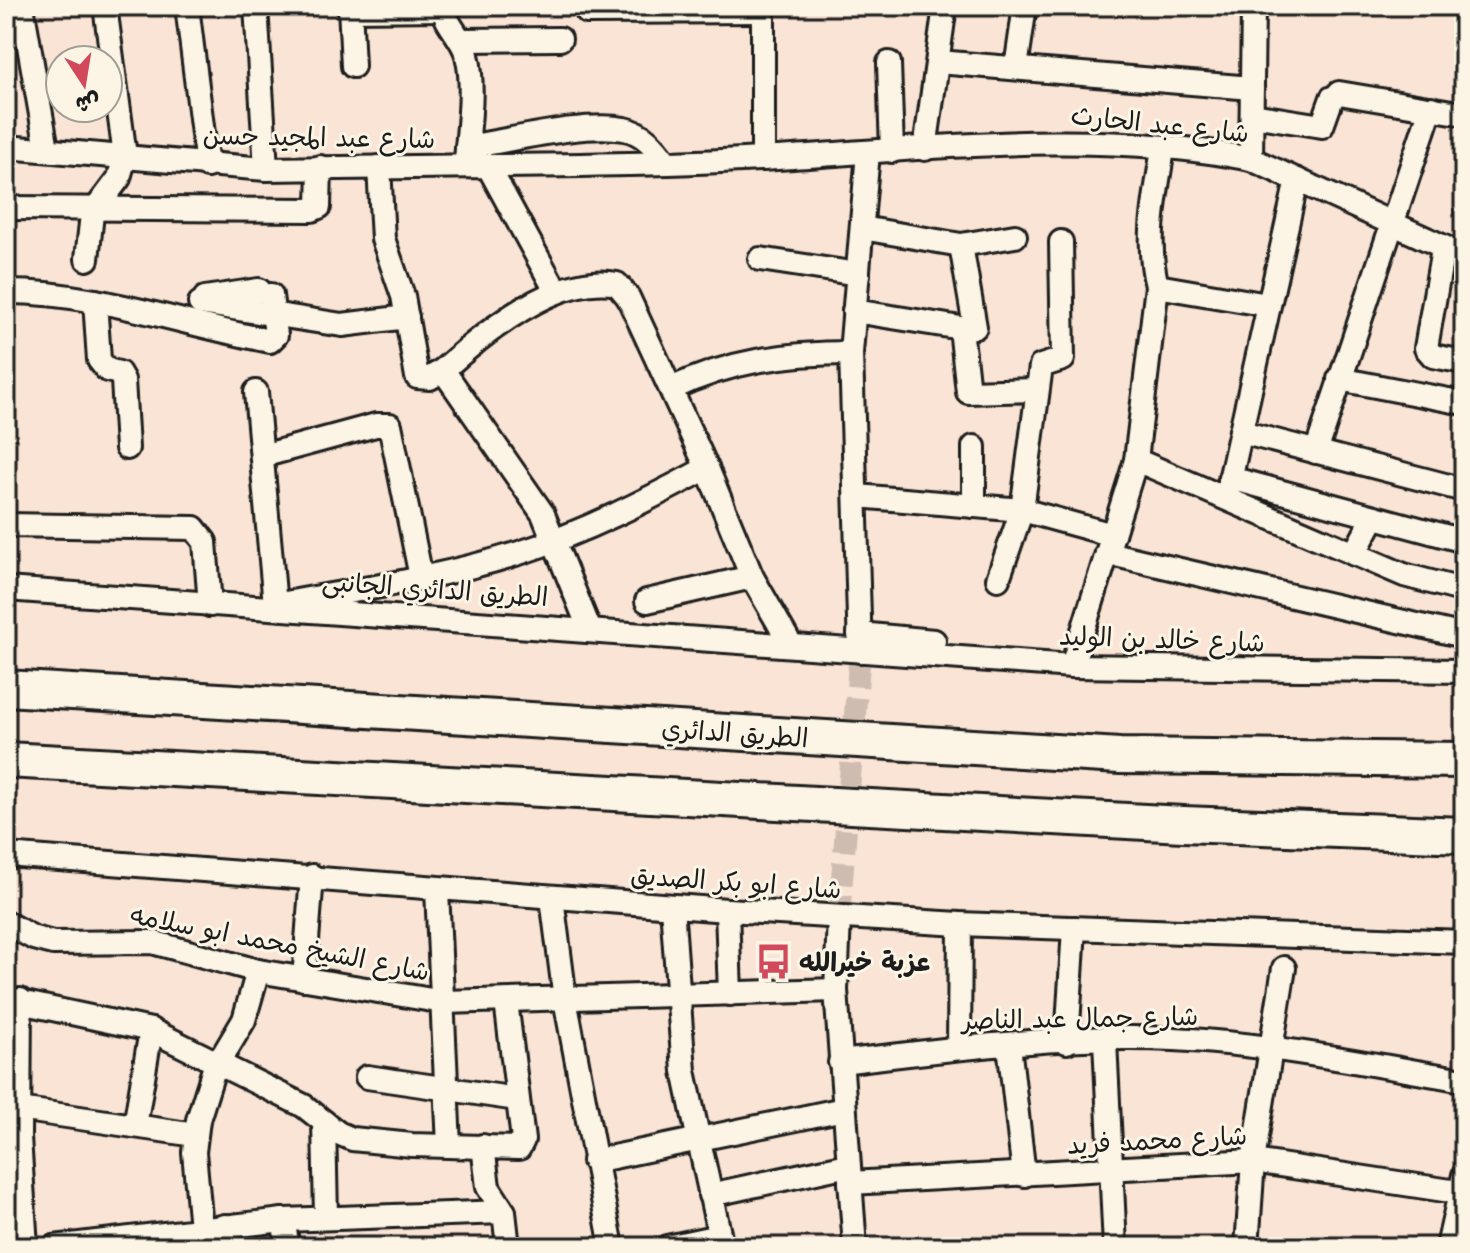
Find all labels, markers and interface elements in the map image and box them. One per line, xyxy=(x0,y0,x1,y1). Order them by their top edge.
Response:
north arrow xyxy=(44,44,124,124)
text: ش xyxy=(73,87,102,118)
street label: شارع عبد الحارث xyxy=(1069,101,1250,151)
street label: شارع عبد المجيد حسن xyxy=(202,121,436,157)
street label: الطريق الدائري الجانبى xyxy=(321,567,549,616)
street label: شارع خالد بن الوليد xyxy=(1058,621,1265,661)
street label: الطريق الدائري xyxy=(660,714,809,757)
street label: شارع ابو بكر الصديق xyxy=(629,861,842,907)
street label: شارع الشيخ محمد ابو سلامه xyxy=(127,900,432,990)
bus stop icon: عزبة خيرالله xyxy=(754,943,792,981)
place label: عزبة خيرالله xyxy=(799,948,930,978)
street label: شارع جمال عبد الناصر xyxy=(959,1002,1199,1038)
street label: شارع محمد فريد xyxy=(1066,1121,1248,1163)

